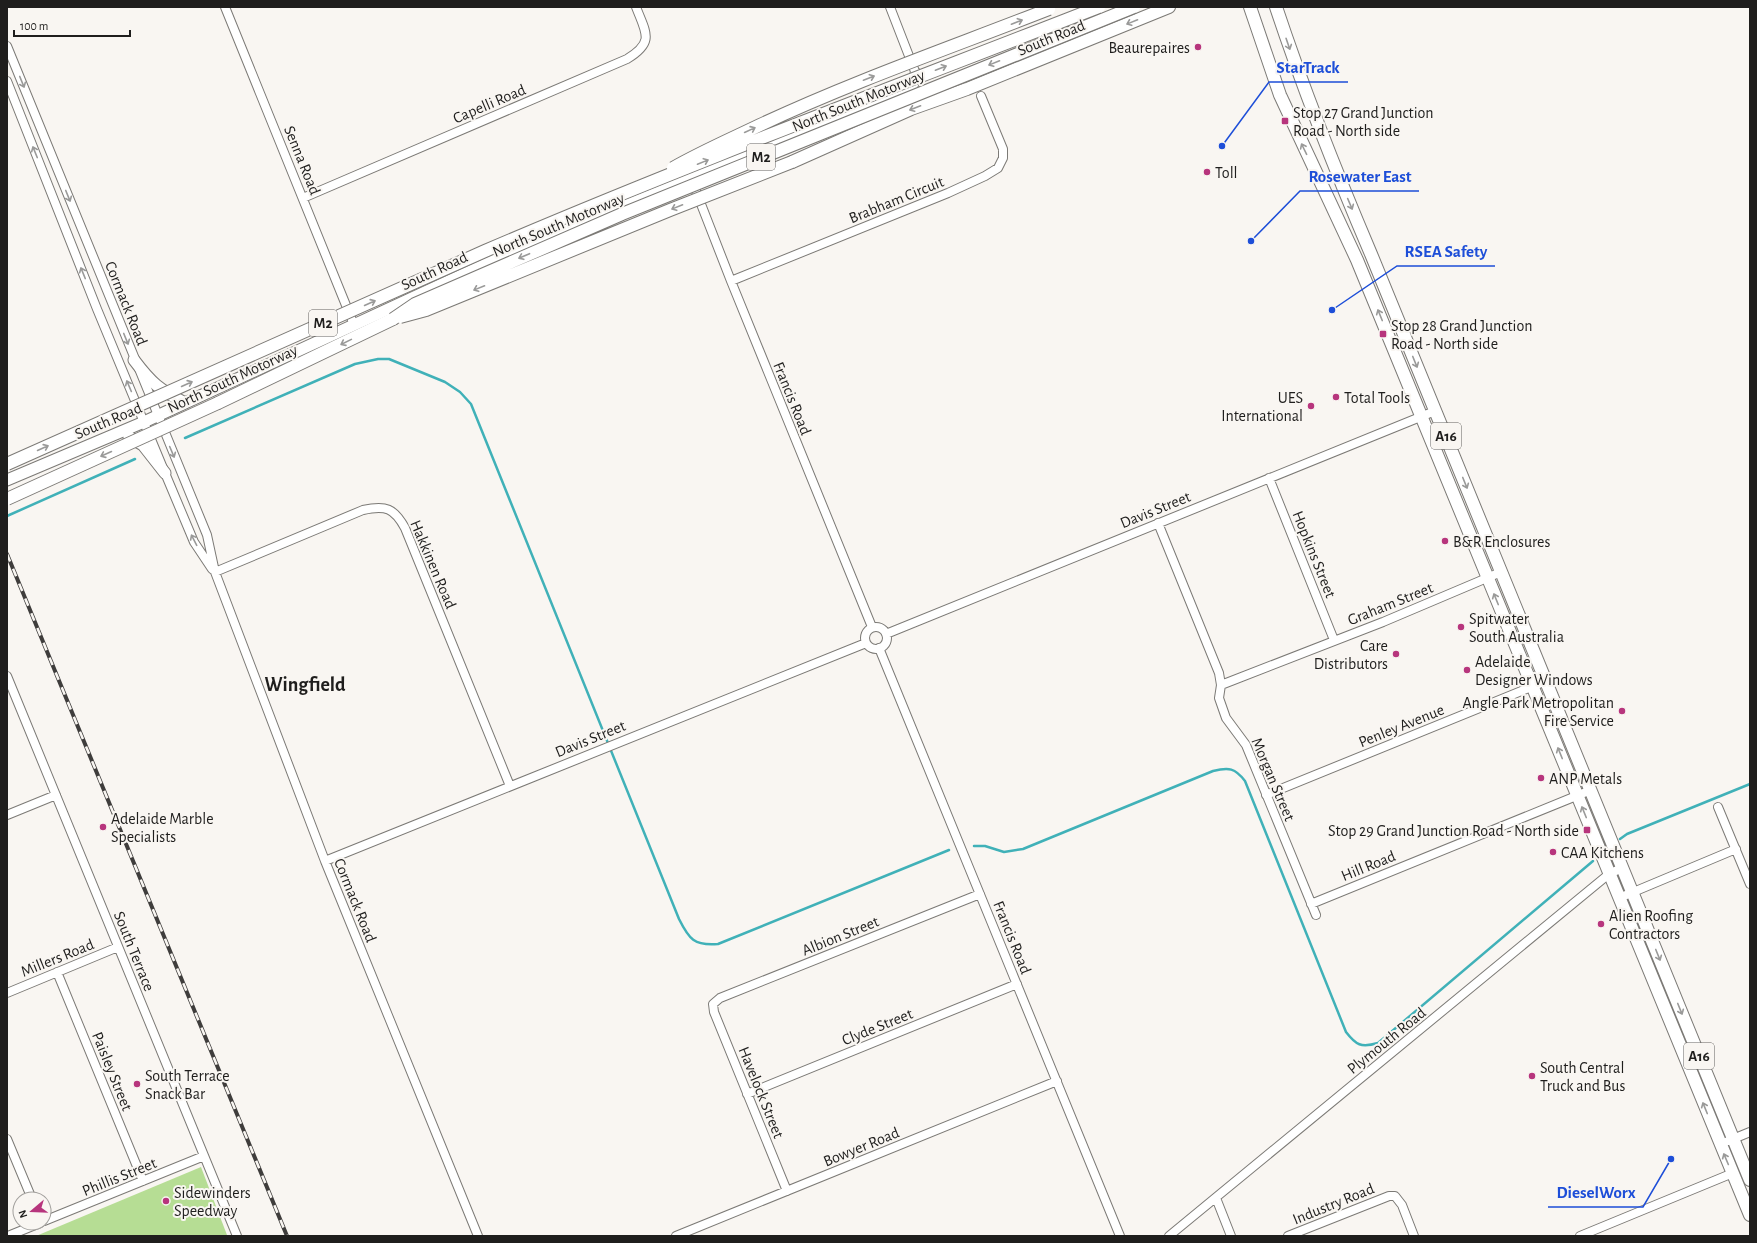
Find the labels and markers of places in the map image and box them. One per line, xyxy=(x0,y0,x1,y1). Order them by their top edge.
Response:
place label: Beaurepaires xyxy=(1108,40,1190,56)
marker: Beaurepaires xyxy=(1193,42,1203,52)
callout: StarTrack xyxy=(1269,53,1348,82)
place label: Stop 27 Grand Junction Road - North side xyxy=(1293,105,1434,139)
marker: Stop 27 Grand Junction Road - North side xyxy=(1280,116,1290,126)
callout: Rosewater East xyxy=(1300,162,1419,191)
place label: Toll xyxy=(1215,165,1238,181)
marker: Toll xyxy=(1202,167,1212,177)
callout: RSEA Safety xyxy=(1397,237,1495,266)
place label: Stop 28 Grand Junction Road - North side xyxy=(1391,318,1532,352)
marker: Stop 28 Grand Junction Road - North side xyxy=(1378,329,1388,339)
place label: UES International xyxy=(1221,390,1303,424)
place label: Total Tools xyxy=(1344,390,1410,406)
marker: Total Tools xyxy=(1331,392,1341,402)
marker: UES International xyxy=(1306,401,1316,411)
place label: B&R Enclosures xyxy=(1453,534,1550,550)
marker: B&R Enclosures xyxy=(1440,536,1450,546)
place label: Spitwater South Australia xyxy=(1469,611,1564,645)
marker: Spitwater South Australia xyxy=(1456,622,1466,632)
place label: Care Distributors xyxy=(1314,638,1388,672)
marker: Care Distributors xyxy=(1391,649,1401,659)
place label: Adelaide Designer Windows xyxy=(1475,654,1593,688)
marker: Adelaide Designer Windows xyxy=(1462,665,1472,675)
place label: Angle Park Metropolitan Fire Service xyxy=(1462,695,1614,729)
marker: Angle Park Metropolitan Fire Service xyxy=(1617,706,1627,716)
place label: ANP Metals xyxy=(1549,771,1622,787)
marker: ANP Metals xyxy=(1536,773,1546,783)
place label: Adelaide Marble Specialists xyxy=(111,811,214,845)
marker: Adelaide Marble Specialists xyxy=(98,822,108,832)
place label: Stop 29 Grand Junction Road - North side xyxy=(1328,823,1579,839)
marker: Stop 29 Grand Junction Road - North side xyxy=(1582,825,1592,835)
place label: CAA Kitchens xyxy=(1561,845,1644,861)
marker: CAA Kitchens xyxy=(1548,847,1558,857)
place label: Alien Roofing Contractors xyxy=(1609,908,1693,942)
marker: Alien Roofing Contractors xyxy=(1596,919,1606,929)
place label: South Central Truck and Bus xyxy=(1540,1060,1625,1094)
place label: South Terrace Snack Bar xyxy=(145,1068,230,1102)
marker: South Central Truck and Bus xyxy=(1527,1071,1537,1081)
marker: South Terrace Snack Bar xyxy=(132,1079,142,1089)
callout: DieselWorx xyxy=(1548,1178,1643,1207)
place label: Sidewinders Speedway xyxy=(174,1185,251,1220)
marker: Sidewinders Speedway xyxy=(161,1196,171,1206)

